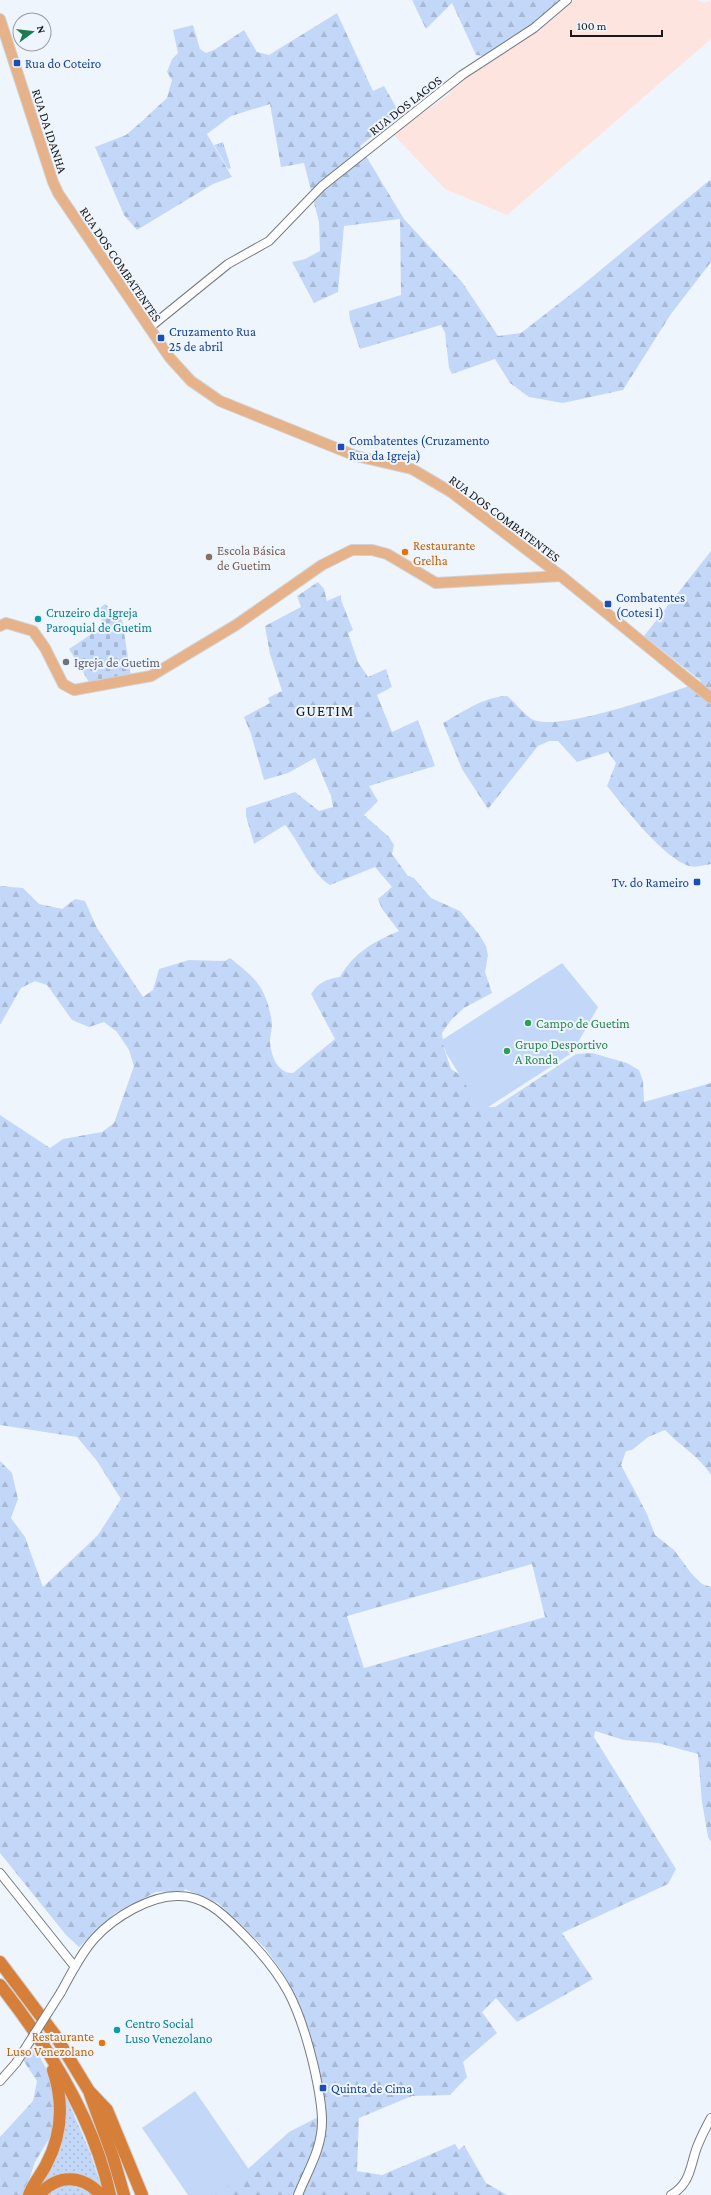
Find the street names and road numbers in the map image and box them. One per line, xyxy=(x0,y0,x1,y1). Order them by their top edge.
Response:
street label: RUA DOS LAGOS xyxy=(366,72,445,138)
street label: RUA DA IDANHA xyxy=(29,87,70,176)
street label: RUA DOS COMBATENTES xyxy=(77,204,165,324)
street label: RUA DOS COMBATENTES xyxy=(446,472,563,565)

